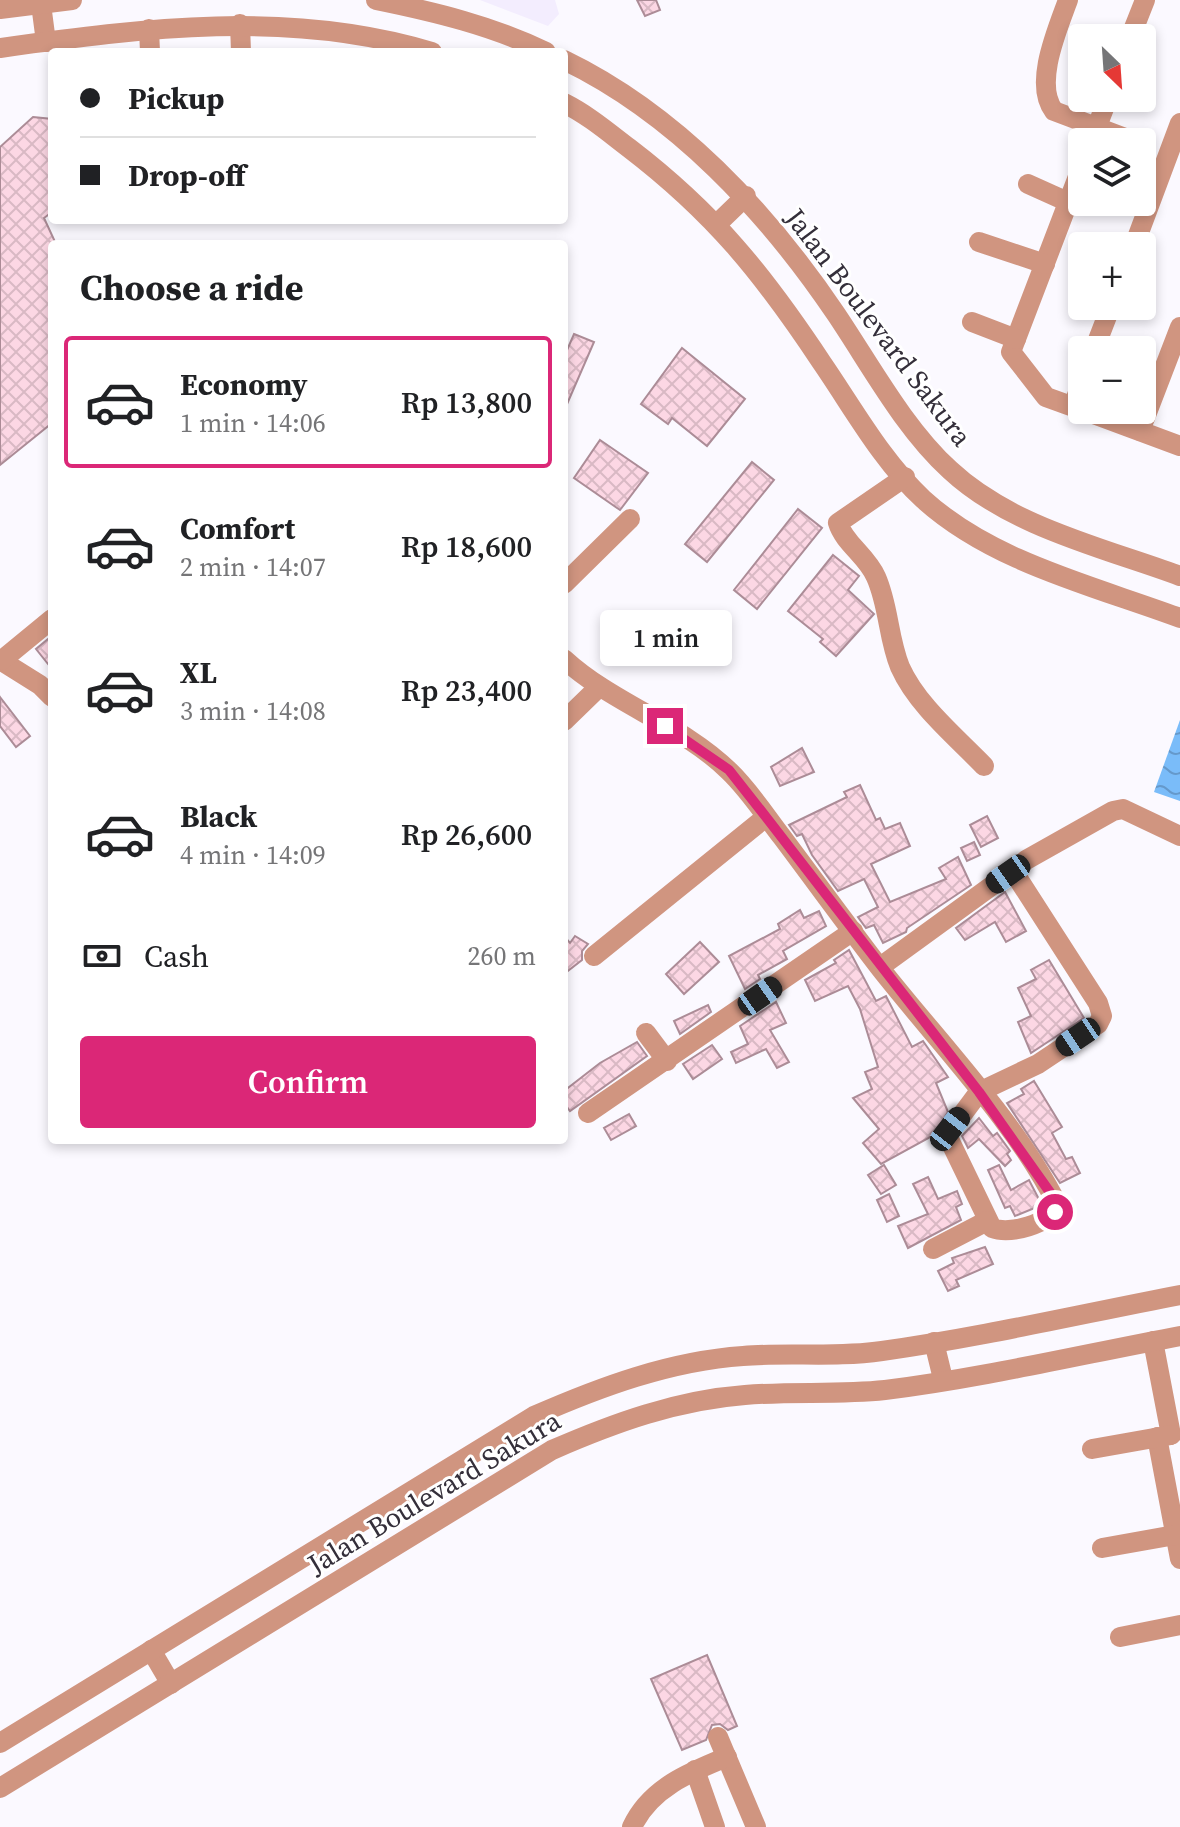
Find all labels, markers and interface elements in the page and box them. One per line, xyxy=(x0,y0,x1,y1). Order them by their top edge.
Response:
north arrow xyxy=(1068,24,1156,112)
map controls xyxy=(1068,24,1156,424)
text: Pickup xyxy=(128,78,224,119)
button: layers xyxy=(1068,128,1156,216)
text: Drop-off xyxy=(128,155,246,196)
street label: Jalan Boulevard Sakura xyxy=(776,199,982,454)
button: + xyxy=(1068,232,1156,320)
text: Choose a ride xyxy=(80,263,303,312)
button: − xyxy=(1068,336,1156,424)
text: Economy xyxy=(180,364,308,405)
icon: car xyxy=(84,366,156,438)
text: Rp 13,800 xyxy=(401,382,532,423)
text: 1 min · 14:06 xyxy=(180,405,326,441)
text: Comfort xyxy=(180,508,295,549)
icon: car xyxy=(84,510,156,582)
text: Rp 18,600 xyxy=(401,526,532,567)
text: 2 min · 14:07 xyxy=(180,549,326,585)
callout: 1 min xyxy=(599,610,731,666)
text: 1 min xyxy=(633,620,699,656)
text: XL xyxy=(180,652,217,693)
icon: car xyxy=(84,654,156,726)
text: Rp 23,400 xyxy=(401,670,532,711)
text: 3 min · 14:08 xyxy=(180,693,326,729)
route end xyxy=(647,708,683,744)
text: Black xyxy=(180,796,257,837)
icon: car xyxy=(84,798,156,870)
text: Rp 26,600 xyxy=(401,814,532,855)
text: 4 min · 14:09 xyxy=(180,837,326,873)
car xyxy=(981,850,1035,898)
icon: cash xyxy=(80,934,124,978)
text: Cash xyxy=(144,936,209,977)
text: 260 m xyxy=(468,938,536,974)
car xyxy=(733,972,787,1020)
car xyxy=(1051,1014,1105,1060)
button: Confirm xyxy=(80,1036,536,1128)
car xyxy=(926,1103,974,1155)
route start xyxy=(1037,1194,1073,1230)
street label: Jalan Boulevard Sakura xyxy=(300,1401,568,1583)

